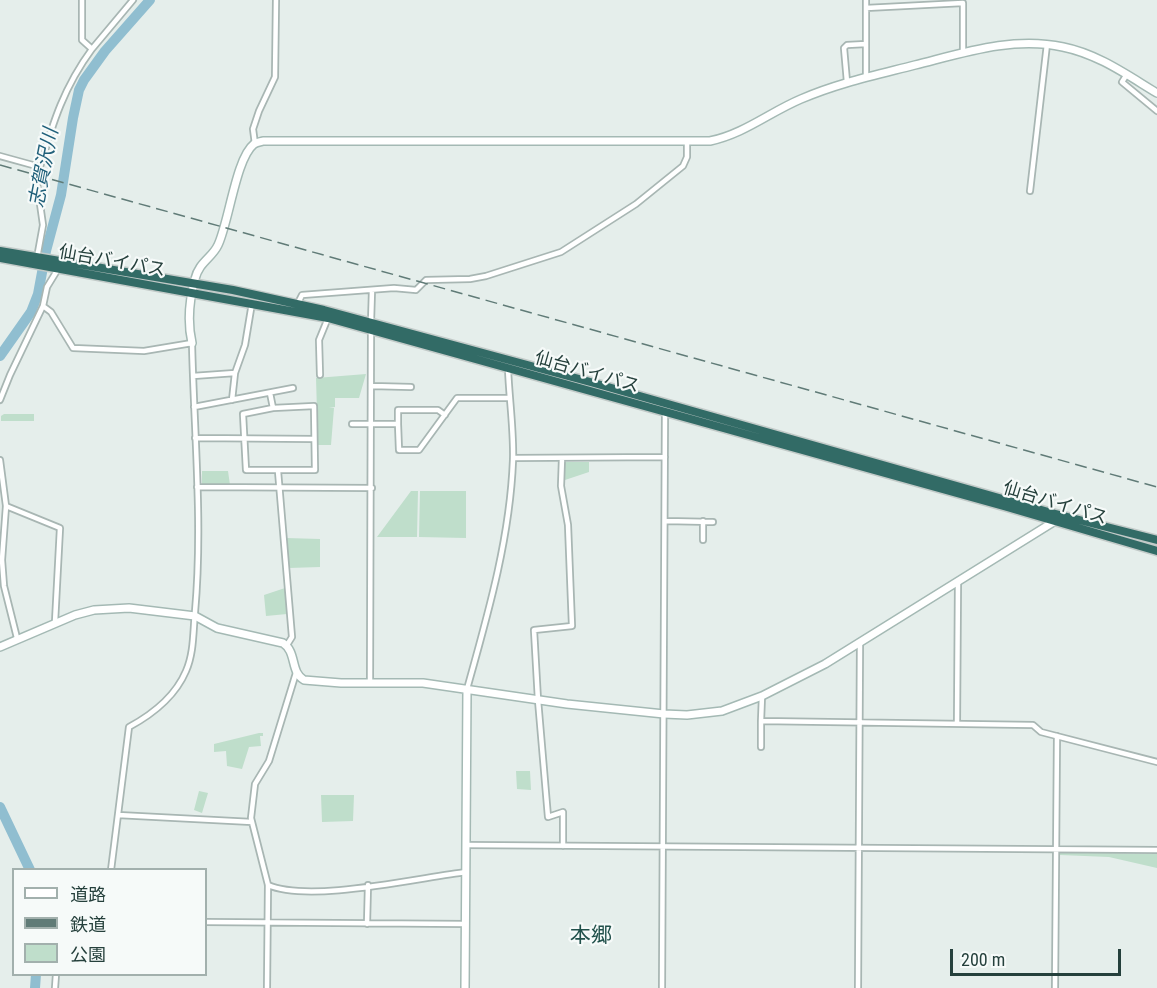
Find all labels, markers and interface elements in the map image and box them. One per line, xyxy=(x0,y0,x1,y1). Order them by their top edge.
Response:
water label: 志賀沢川 xyxy=(26,126,64,210)
street label: 仙台バイパス xyxy=(57,242,167,282)
street label: 仙台バイパス xyxy=(532,348,642,398)
street label: 仙台バイパス xyxy=(1000,478,1110,530)
legend xyxy=(12,868,207,976)
text: 道路 xyxy=(70,884,106,905)
text: 鉄道 xyxy=(70,914,106,935)
district label: 本郷 xyxy=(570,924,612,950)
scale bar xyxy=(953,937,1124,975)
text: 公園 xyxy=(70,944,106,965)
text: 200 m xyxy=(961,949,1005,970)

